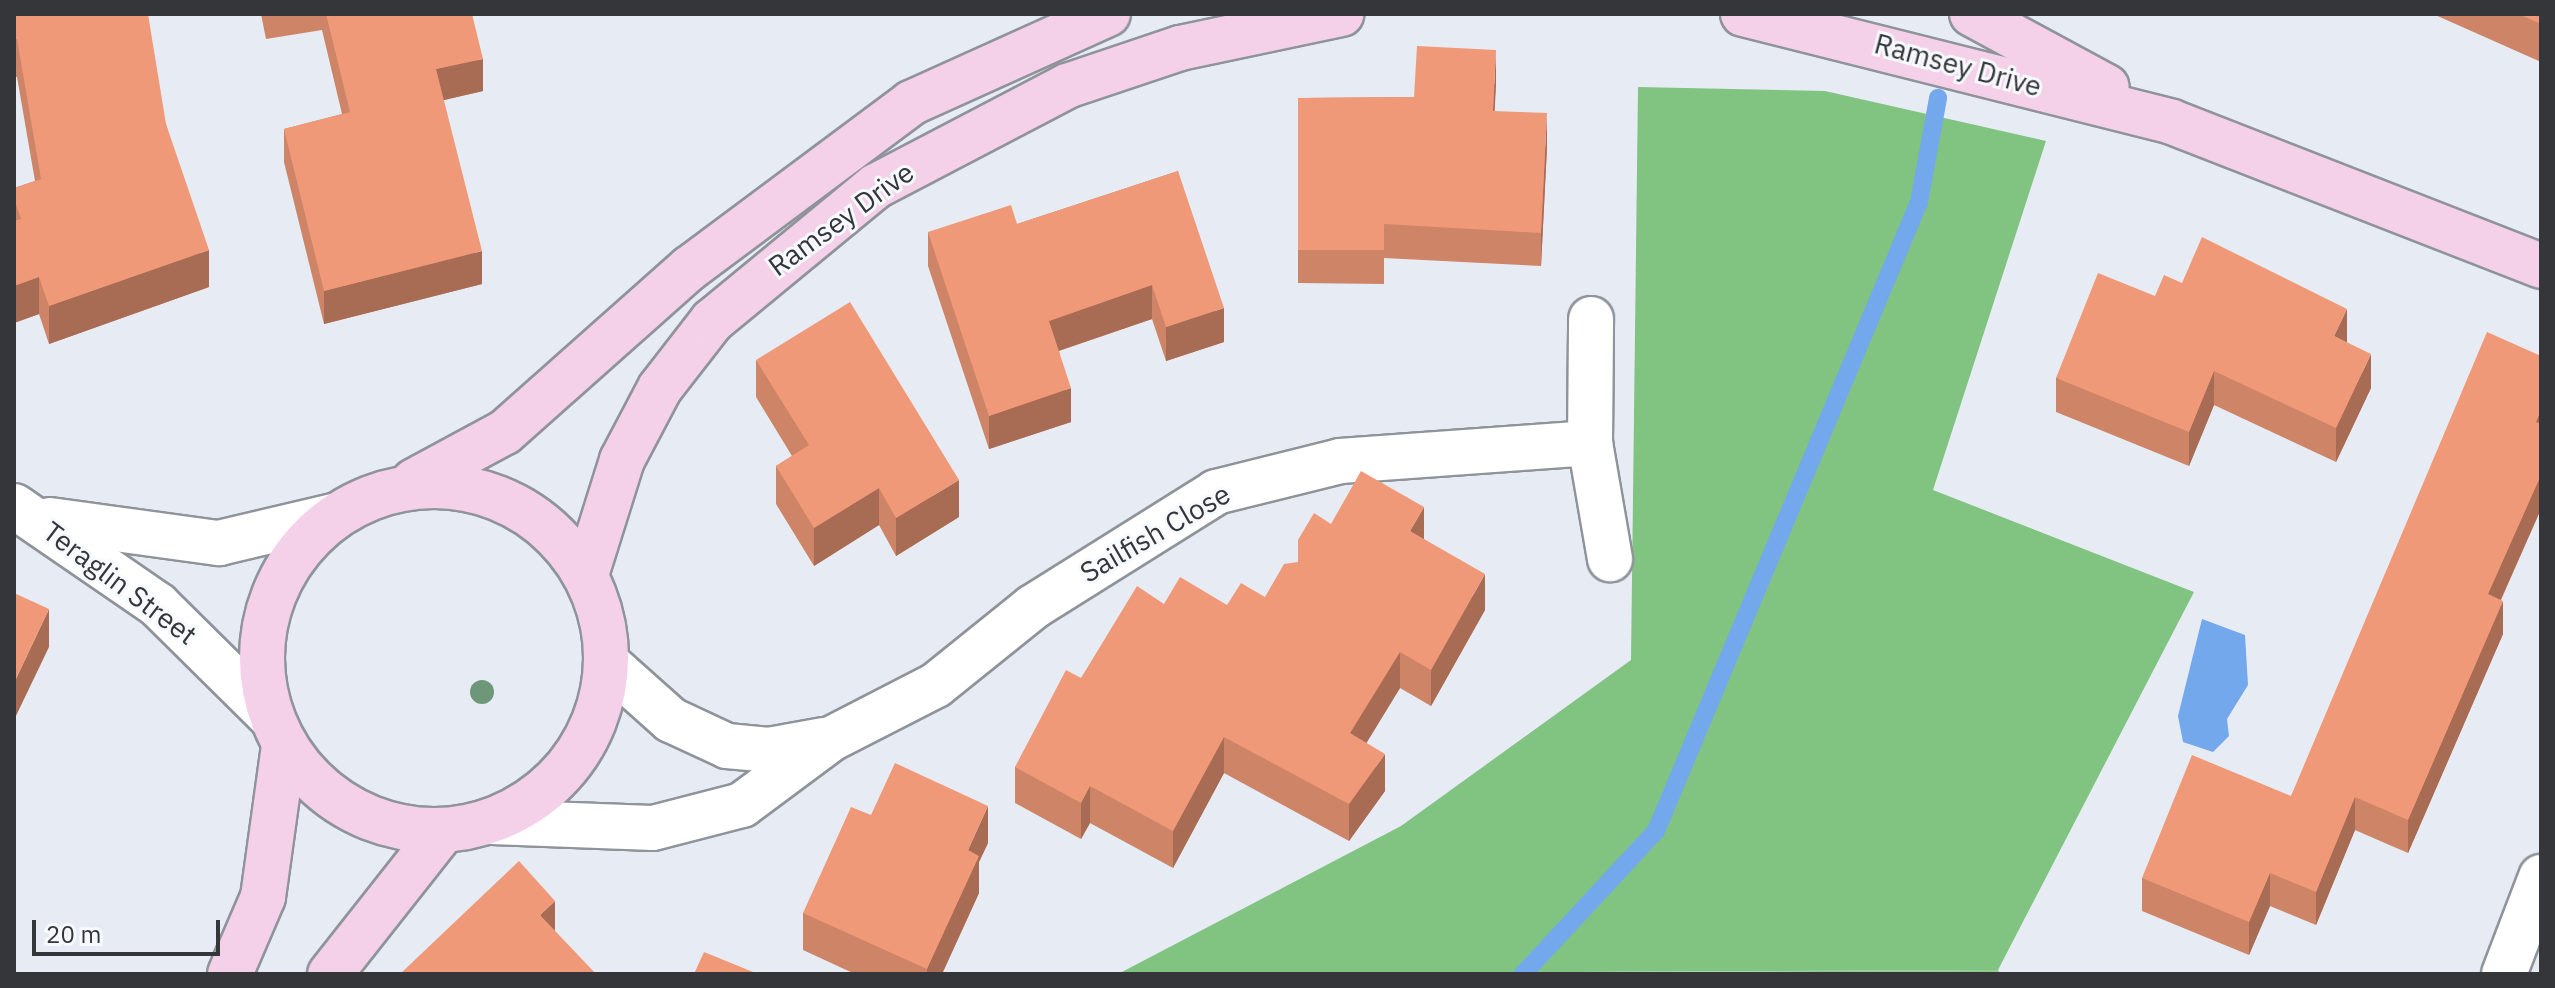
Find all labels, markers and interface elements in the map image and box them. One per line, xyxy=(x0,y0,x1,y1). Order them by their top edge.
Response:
street label: Ramsey Drive xyxy=(1871,27,2045,103)
street label: Ramsey Drive xyxy=(762,155,920,283)
street label: Sailfish Close xyxy=(1074,477,1236,589)
street label: Teraglin Street xyxy=(37,514,203,652)
scale bar xyxy=(36,904,224,954)
text: 20 m xyxy=(46,918,101,950)

